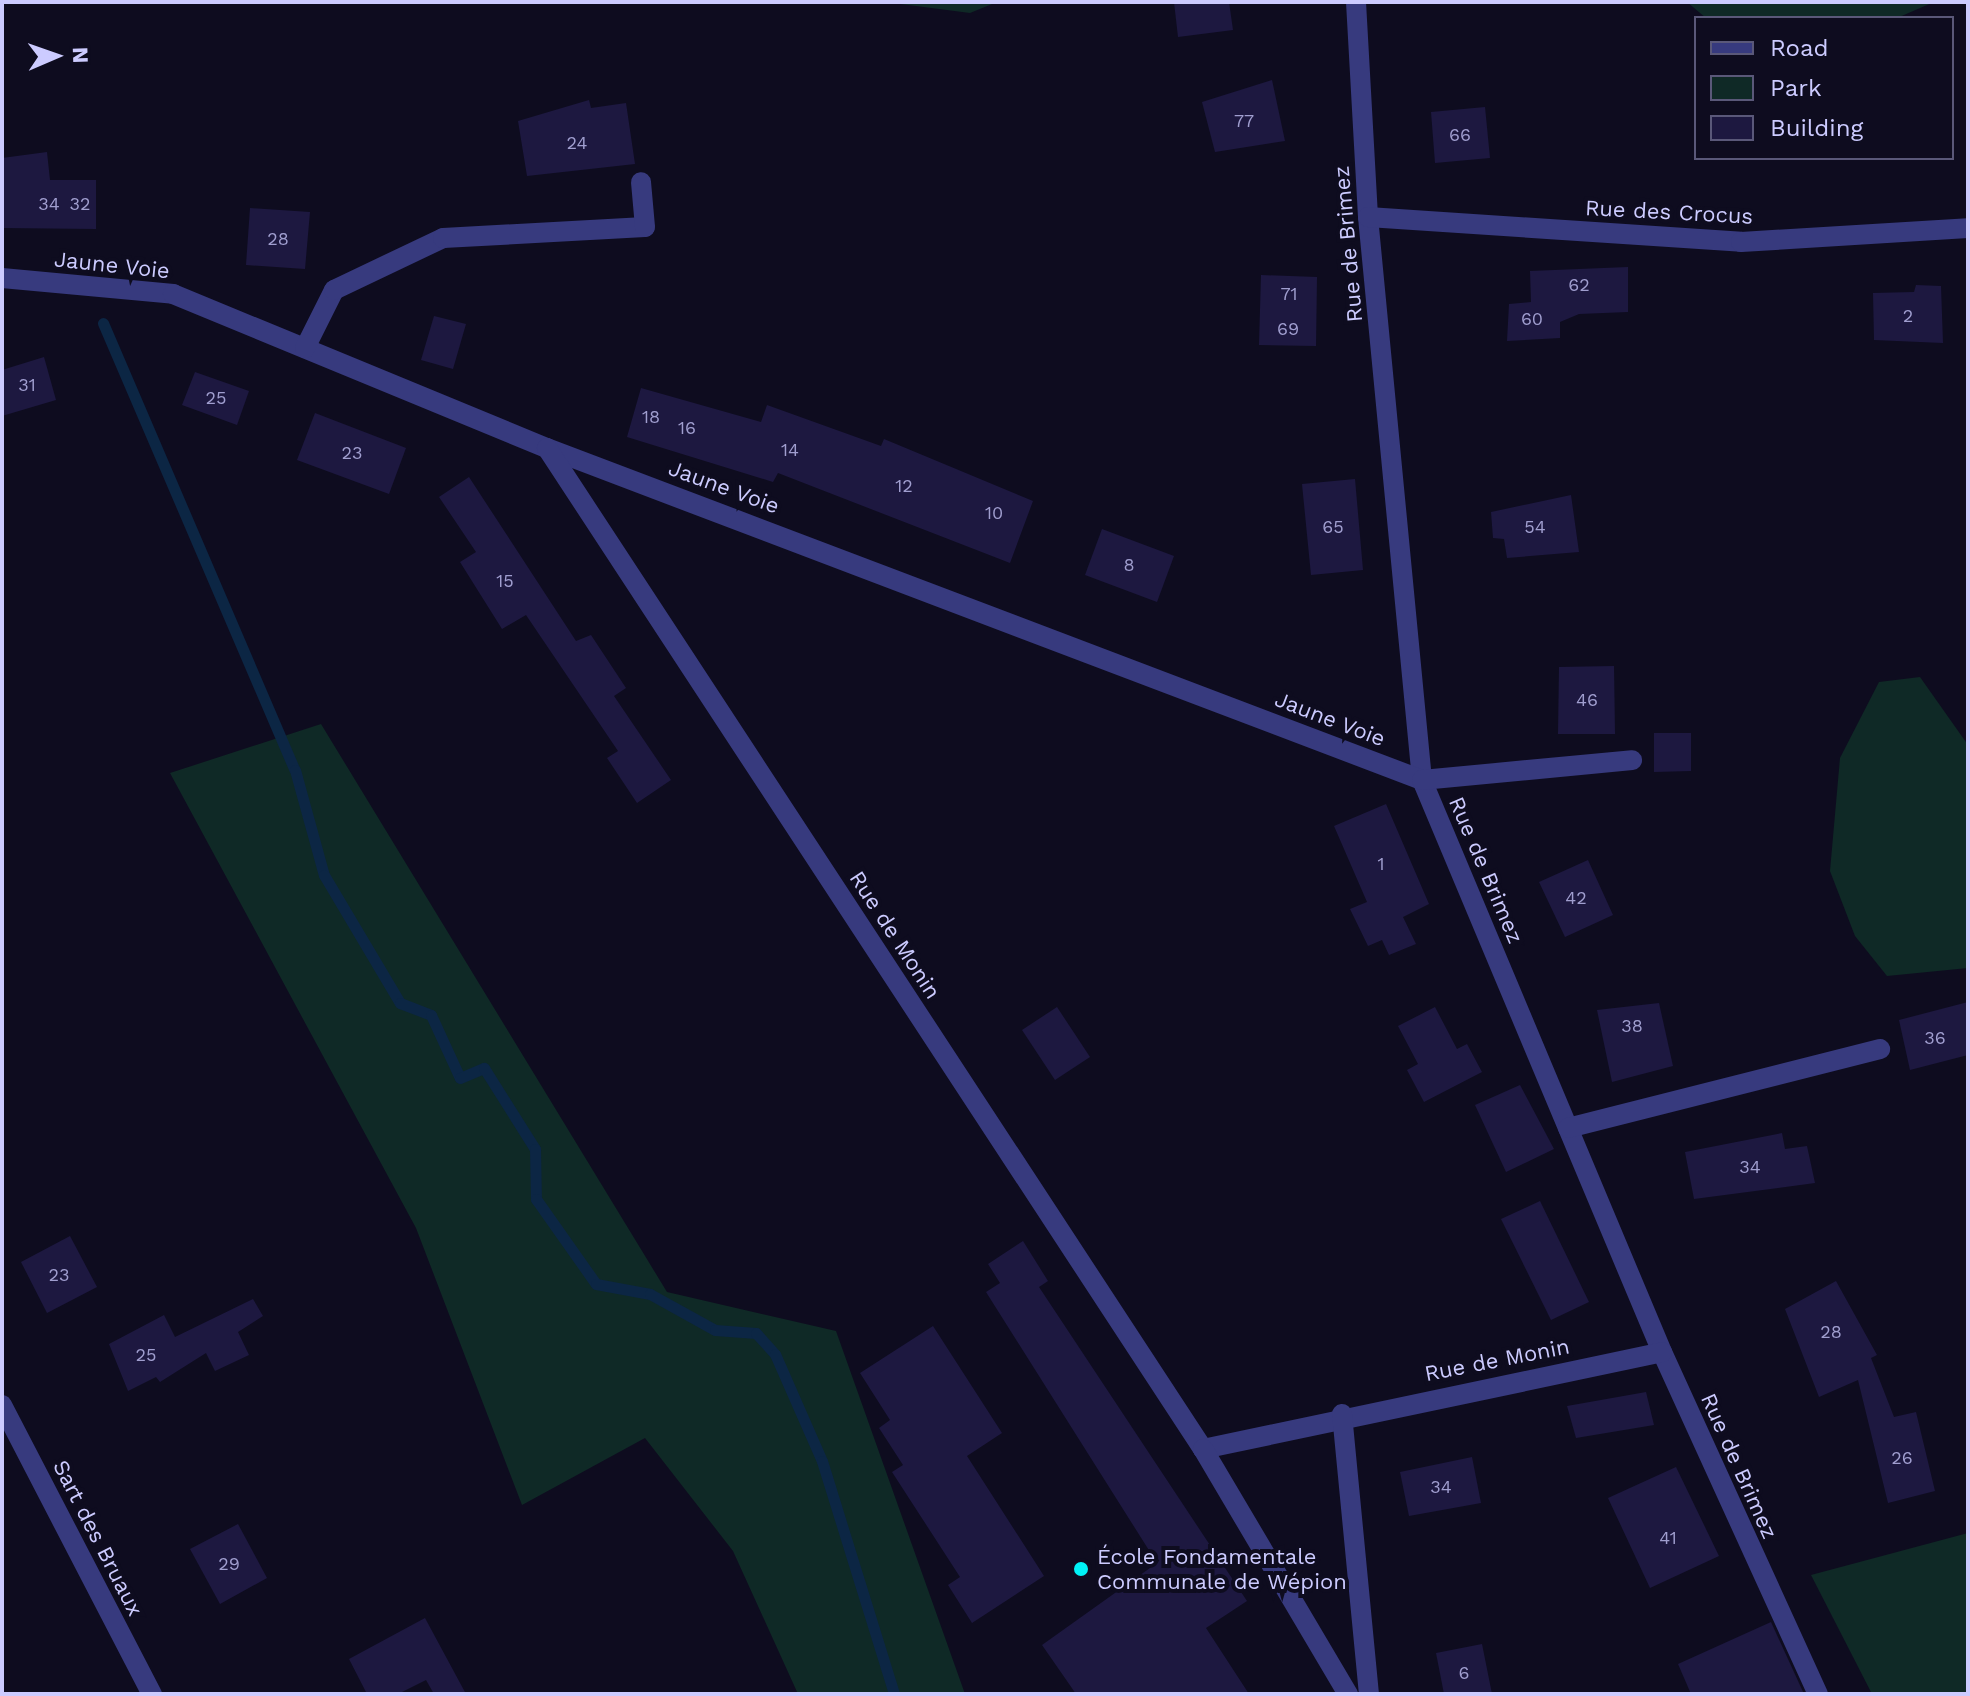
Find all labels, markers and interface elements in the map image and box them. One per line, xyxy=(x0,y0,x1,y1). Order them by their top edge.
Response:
north arrow xyxy=(16,16,96,96)
legend xyxy=(1694,16,1954,160)
text: Road xyxy=(1770,34,1829,62)
text: N xyxy=(68,47,93,64)
text: Park xyxy=(1770,74,1822,102)
house number: 77 xyxy=(1234,110,1254,132)
text: Building xyxy=(1770,114,1863,142)
house number: 66 xyxy=(1449,124,1471,146)
house number: 24 xyxy=(567,132,587,154)
street label: Rue de Brimez xyxy=(1328,165,1368,323)
house number: 34 xyxy=(38,193,60,215)
house number: 32 xyxy=(70,193,90,215)
street label: Rue des Crocus xyxy=(1584,194,1754,230)
house number: 28 xyxy=(267,228,289,250)
street label: Jaune Voie xyxy=(52,246,172,284)
house number: 62 xyxy=(1568,274,1590,296)
house number: 71 xyxy=(1280,283,1298,305)
house number: 2 xyxy=(1903,305,1913,327)
house number: 60 xyxy=(1521,308,1543,330)
house number: 69 xyxy=(1277,318,1299,340)
house number: 31 xyxy=(18,374,36,396)
house number: 25 xyxy=(206,387,226,409)
house number: 18 xyxy=(642,406,660,428)
house number: 16 xyxy=(678,417,696,439)
house number: 14 xyxy=(781,439,799,461)
house number: 23 xyxy=(342,442,362,464)
street label: Jaune Voie xyxy=(665,455,783,519)
house number: 12 xyxy=(895,475,913,497)
house number: 10 xyxy=(985,502,1003,524)
house number: 65 xyxy=(1322,516,1344,538)
house number: 54 xyxy=(1524,516,1546,538)
house number: 8 xyxy=(1123,554,1135,576)
house number: 15 xyxy=(496,570,514,592)
street label: Jaune Voie xyxy=(1271,686,1389,752)
house number: 46 xyxy=(1576,689,1598,711)
street label: Rue de Brimez xyxy=(1443,793,1529,947)
house number: 1 xyxy=(1377,853,1385,875)
street label: Rue de Monin xyxy=(844,866,946,1004)
house number: 42 xyxy=(1565,887,1587,909)
house number: 38 xyxy=(1621,1015,1643,1037)
house number: 36 xyxy=(1924,1027,1946,1049)
house number: 34 xyxy=(1739,1156,1761,1178)
house number: 23 xyxy=(49,1264,69,1286)
house number: 28 xyxy=(1820,1321,1842,1343)
street label: Rue de Monin xyxy=(1422,1333,1572,1387)
house number: 25 xyxy=(136,1344,156,1366)
street label: Rue de Brimez xyxy=(1695,1389,1783,1543)
house number: 26 xyxy=(1891,1447,1913,1469)
street label: Sart des Bruaux xyxy=(47,1456,149,1620)
house number: 34 xyxy=(1430,1476,1452,1498)
house number: 41 xyxy=(1659,1527,1677,1549)
place label: École Fondamentale Communale de Wépion xyxy=(1097,1543,1347,1594)
house number: 29 xyxy=(218,1553,240,1575)
marker: École Fondamentale Communale de Wépion xyxy=(1072,1560,1090,1578)
house number: 6 xyxy=(1459,1662,1469,1684)

